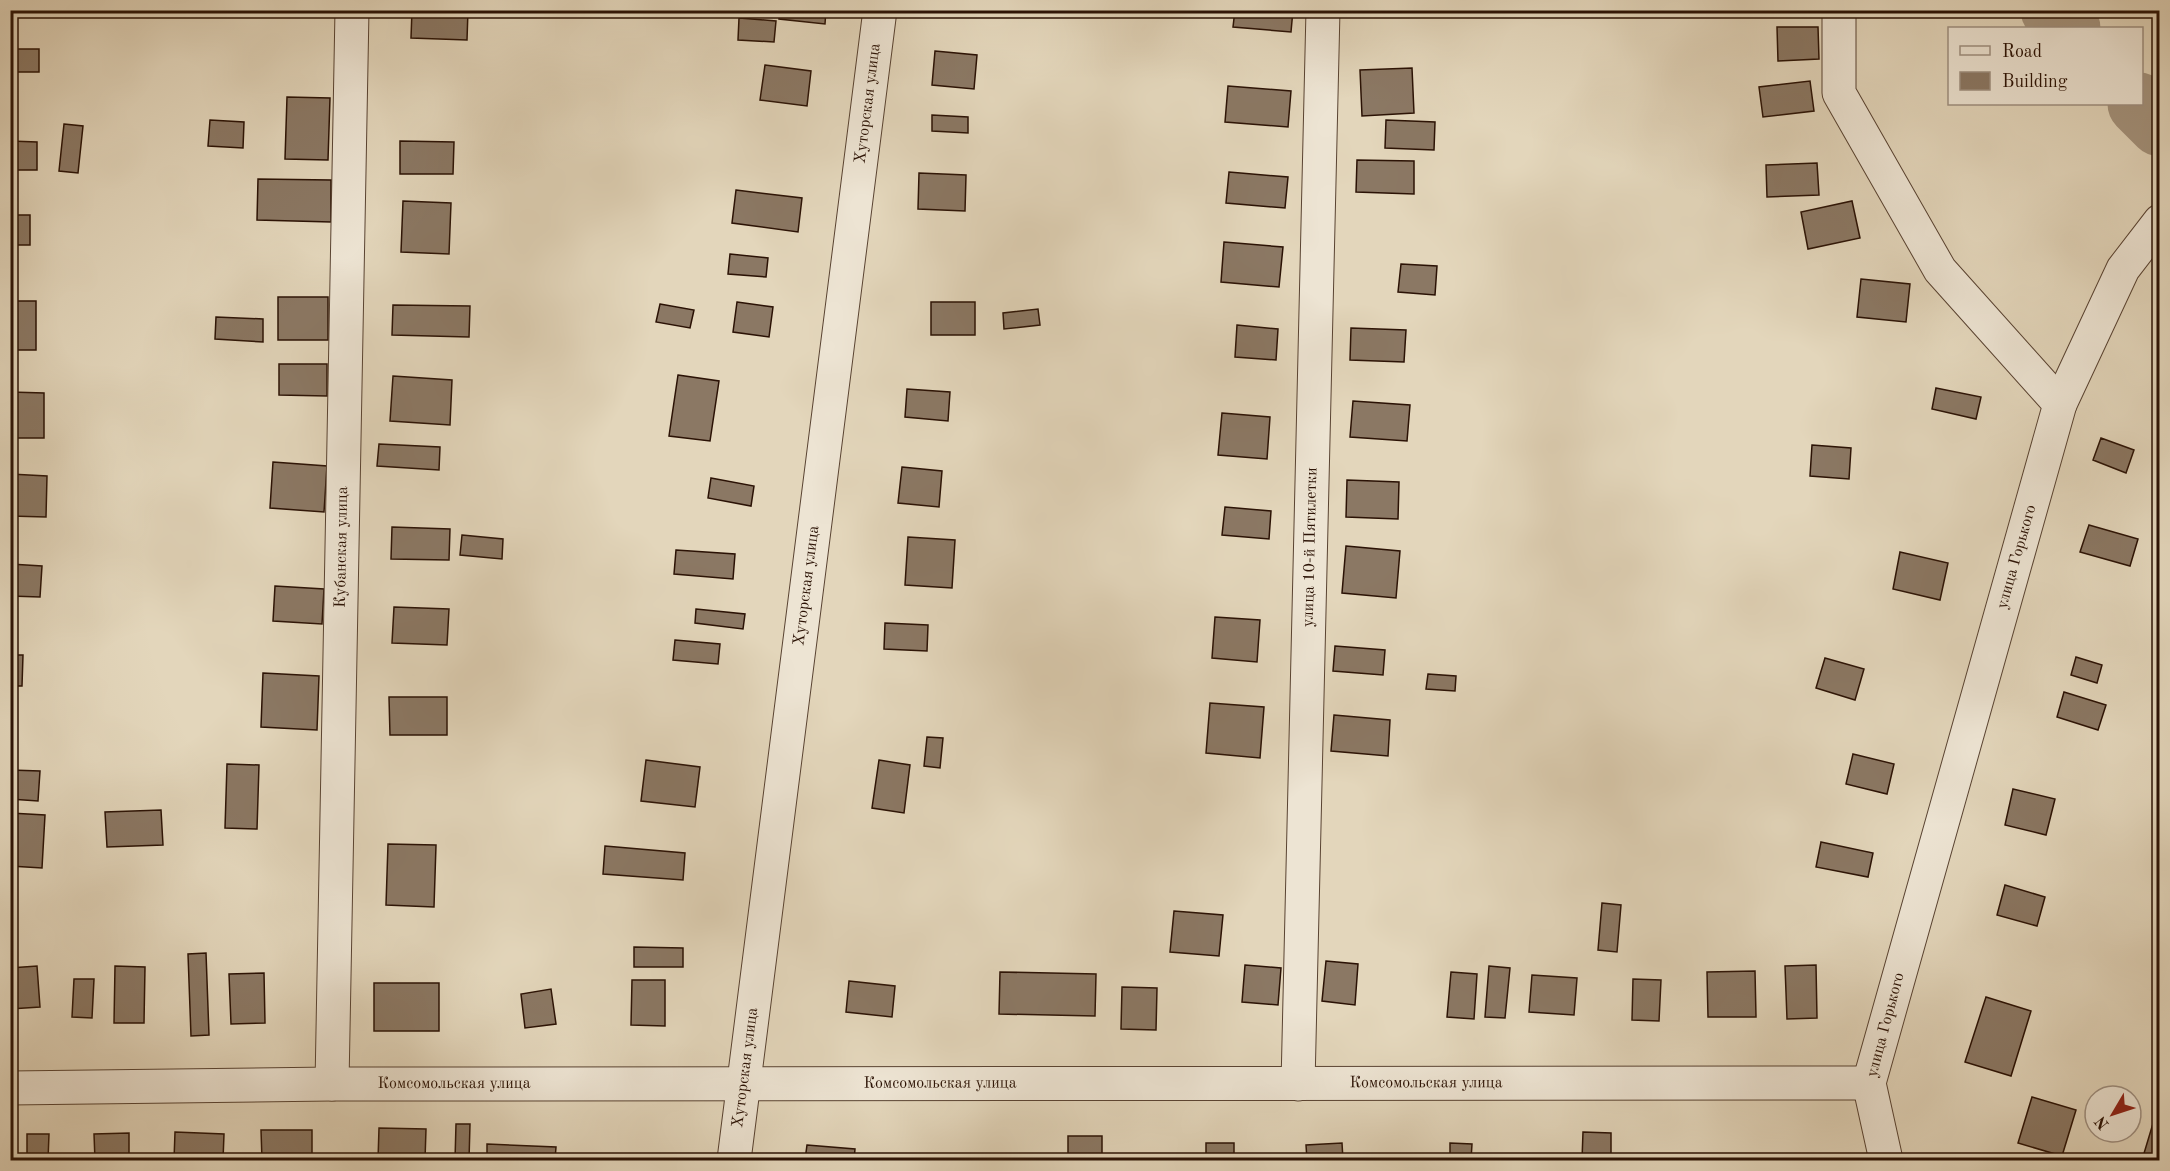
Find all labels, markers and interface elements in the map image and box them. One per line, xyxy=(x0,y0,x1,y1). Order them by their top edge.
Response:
legend xyxy=(1948,27,2143,105)
street label: Хуторская улица xyxy=(853,42,884,165)
text: Road xyxy=(2002,43,2042,61)
text: Building xyxy=(2002,73,2068,91)
street label: улица 10-й Пятилетки xyxy=(1301,467,1320,627)
street label: Кубанская улица xyxy=(333,486,351,608)
street label: улица Горького xyxy=(1994,503,2040,611)
street label: Хуторская улица xyxy=(791,524,822,647)
street label: улица Горького xyxy=(1864,971,1908,1079)
street label: Хуторская улица xyxy=(730,1007,761,1129)
street label: Комсомольская улица xyxy=(1349,1075,1503,1091)
street label: Комсомольская улица xyxy=(377,1076,531,1092)
street label: Комсомольская улица xyxy=(863,1076,1017,1092)
north arrow xyxy=(2083,1084,2143,1144)
text: N xyxy=(2092,1112,2113,1132)

